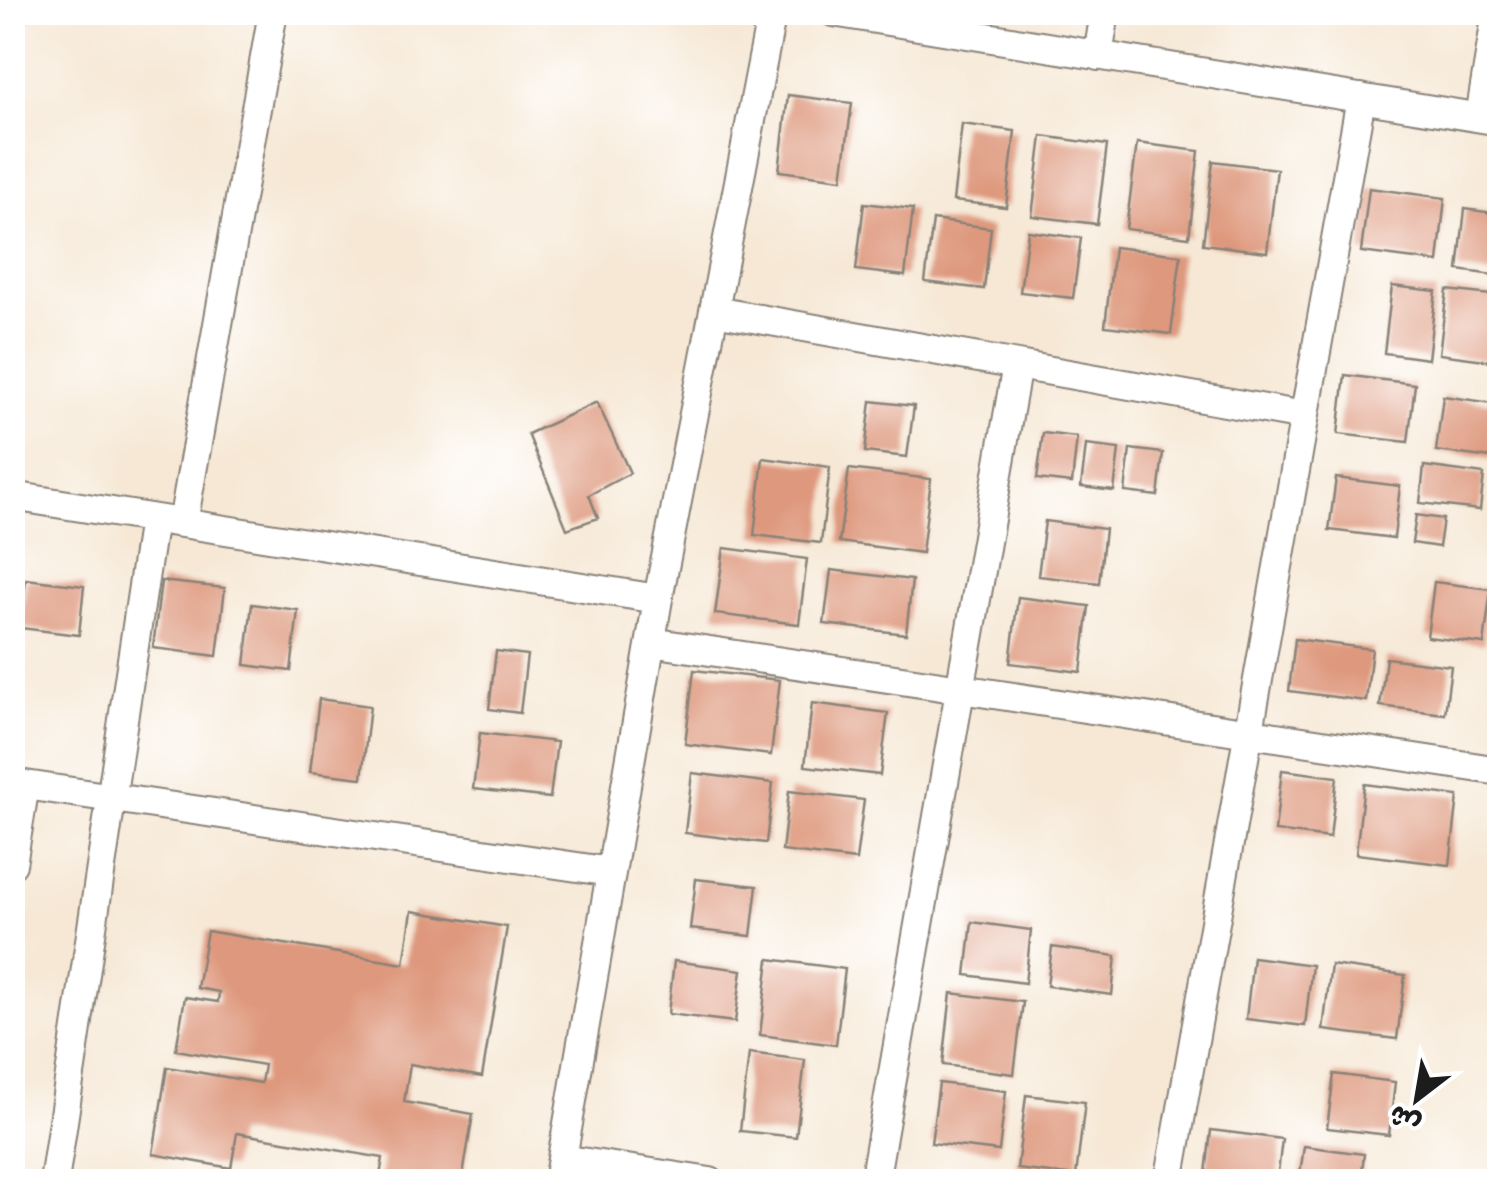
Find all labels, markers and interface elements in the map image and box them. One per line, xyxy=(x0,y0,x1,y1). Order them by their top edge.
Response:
north arrow xyxy=(1367,1049,1467,1149)
text: ش xyxy=(1382,1094,1428,1144)

